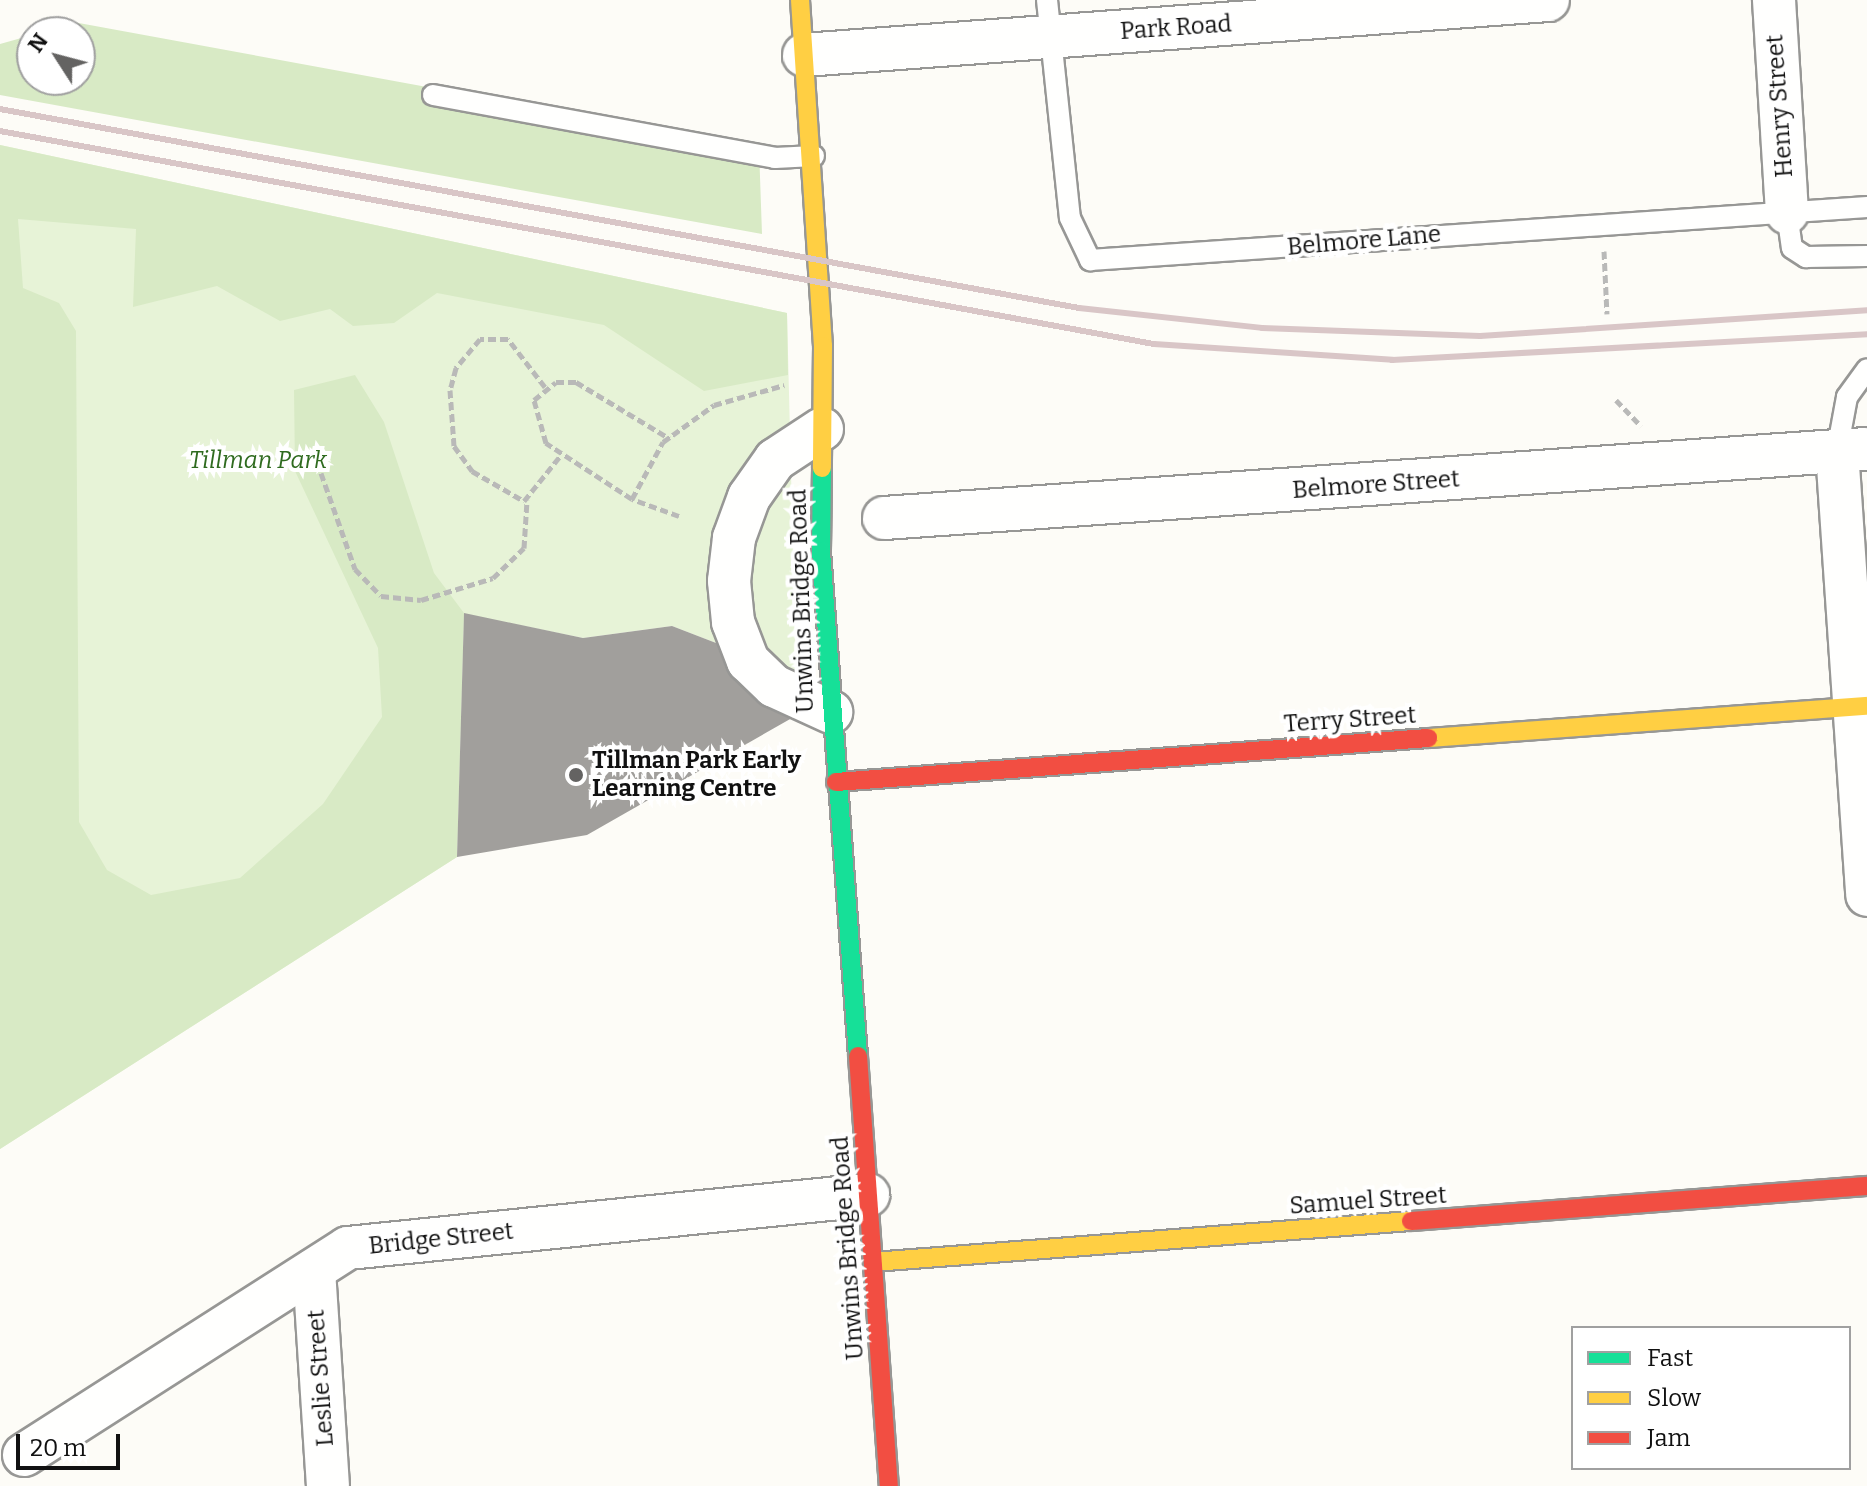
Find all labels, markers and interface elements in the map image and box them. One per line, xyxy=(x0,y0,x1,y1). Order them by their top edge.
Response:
street label: Park Road xyxy=(1119,10,1233,46)
north arrow xyxy=(16,16,96,96)
text: N xyxy=(22,28,54,58)
street label: Henry Street xyxy=(1761,34,1799,178)
street label: Belmore Lane xyxy=(1286,220,1442,262)
park label: Tillman Park xyxy=(189,447,327,475)
street label: Belmore Street xyxy=(1291,465,1461,505)
street label: Unwins Bridge Road xyxy=(784,488,820,714)
street label: Terry Street xyxy=(1283,701,1417,739)
place label: Tillman Park Early Learning Centre xyxy=(592,747,801,803)
marker: Tillman Park Early Learning Centre xyxy=(567,766,585,784)
street label: Unwins Bridge Road xyxy=(826,1135,870,1361)
street label: Samuel Street xyxy=(1289,1181,1447,1221)
street label: Bridge Street xyxy=(367,1217,515,1261)
street label: Leslie Street xyxy=(302,1309,340,1447)
legend xyxy=(1571,1326,1851,1470)
text: Fast xyxy=(1647,1344,1693,1372)
text: Slow xyxy=(1647,1384,1701,1412)
scale bar xyxy=(20,1418,124,1468)
text: Jam xyxy=(1647,1424,1690,1452)
text: 20 m xyxy=(30,1434,86,1462)

